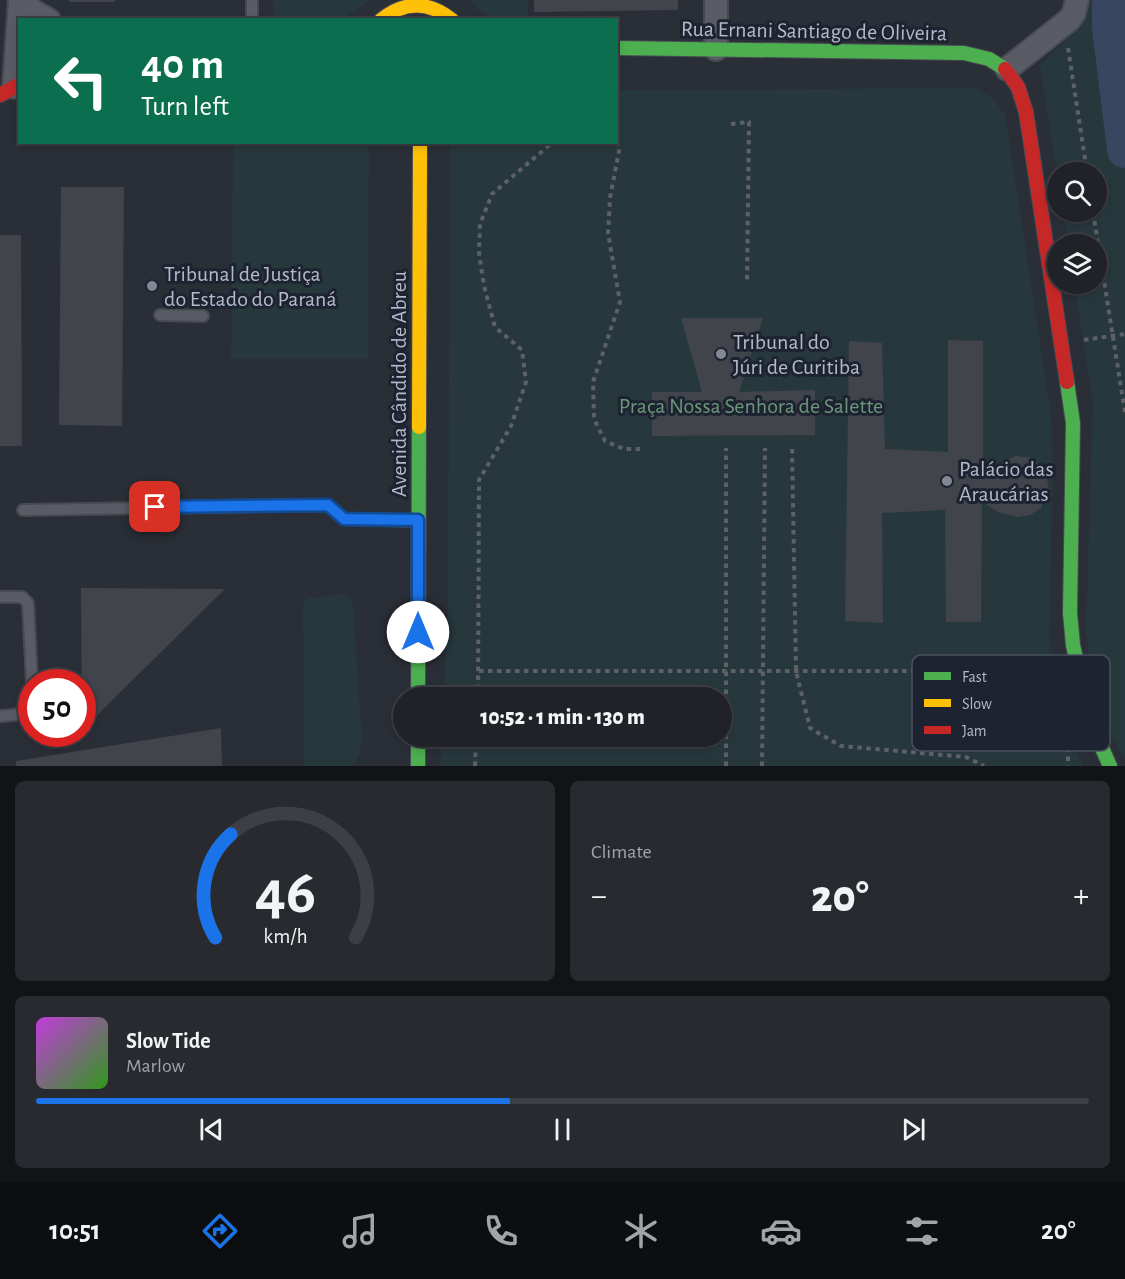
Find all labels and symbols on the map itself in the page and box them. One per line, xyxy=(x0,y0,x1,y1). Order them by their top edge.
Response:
street label: Rua Ernani Santiago de Oliveira xyxy=(681,18,947,44)
place label: Tribunal de Justiça do Estado do Paraná xyxy=(164,263,337,310)
street label: Avenida Cândido de Abreu xyxy=(388,271,410,497)
marker: Tribunal de Justiça do Estado do Paraná xyxy=(145,279,159,293)
place label: Tribunal do Júri de Curitiba xyxy=(733,331,860,378)
marker: Tribunal do Júri de Curitiba xyxy=(714,347,728,361)
park label: Praça Nossa Senhora de Salette xyxy=(619,395,883,417)
place label: Palácio das Araucárias xyxy=(959,458,1054,505)
marker: Palácio das Araucárias xyxy=(940,474,954,488)
pin xyxy=(129,481,180,532)
position arrow xyxy=(386,600,450,664)
legend xyxy=(912,655,1110,751)
speed limit sign: 50 xyxy=(18,669,96,747)
text: Fast xyxy=(962,669,987,685)
text: Slow xyxy=(962,696,992,712)
text: Jam xyxy=(962,723,987,739)

